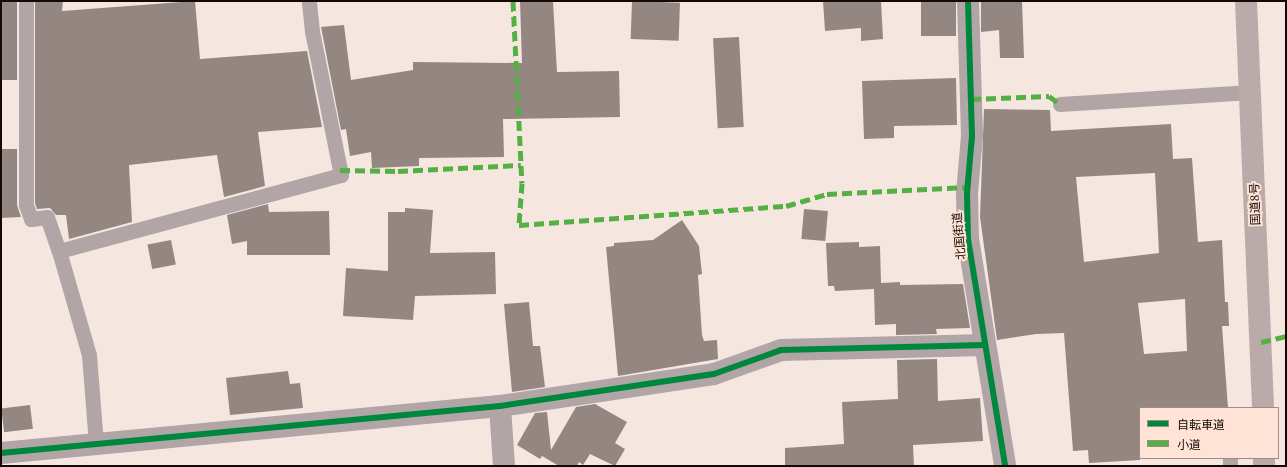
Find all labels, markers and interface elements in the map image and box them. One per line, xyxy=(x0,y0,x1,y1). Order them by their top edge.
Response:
street label: 国道8号 xyxy=(1247,182,1263,226)
street label: 北国街道 xyxy=(950,211,968,261)
legend xyxy=(1139,407,1279,459)
text: 自転車道 xyxy=(1177,417,1225,432)
text: 小道 xyxy=(1177,437,1201,452)

